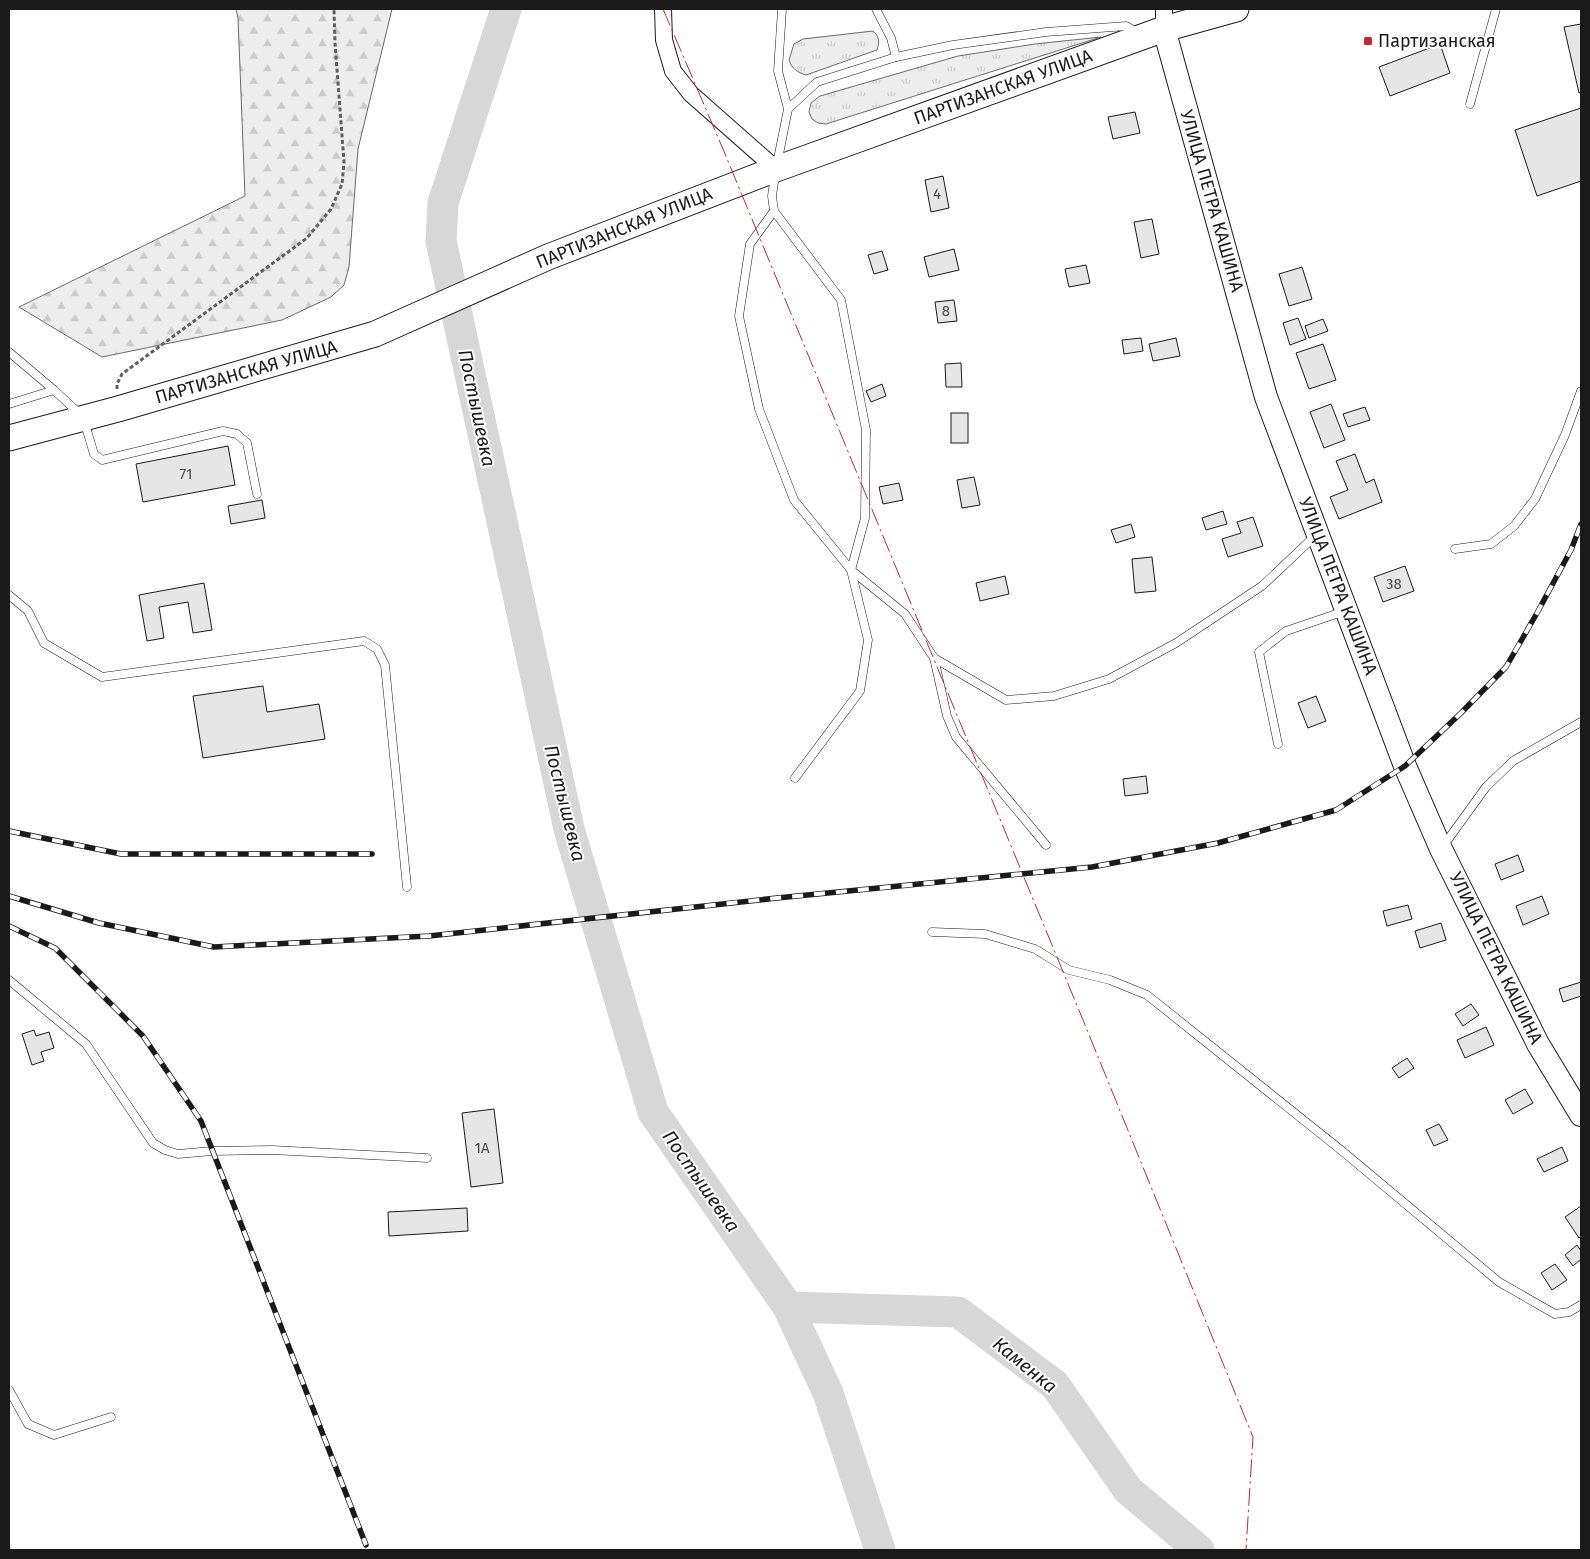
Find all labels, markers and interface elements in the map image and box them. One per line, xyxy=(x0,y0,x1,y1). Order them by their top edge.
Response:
place label: Партизанская xyxy=(1378,30,1496,52)
marker: Партизанская xyxy=(1362,35,1374,47)
street label: ПАРТИЗАНСКАЯ УЛИЦА xyxy=(911,44,1096,130)
street label: УЛИЦА ПЕТРА КАШИНА xyxy=(1175,107,1249,295)
street label: ПАРТИЗАНСКАЯ УЛИЦА xyxy=(533,182,716,273)
house number: 4 xyxy=(933,185,941,203)
house number: 8 xyxy=(942,302,950,320)
street label: ПАРТИЗАНСКАЯ УЛИЦА xyxy=(152,335,340,409)
water label: Постышевка xyxy=(453,347,501,469)
house number: 71 xyxy=(180,465,192,483)
street label: УЛИЦА ПЕТРА КАШИНА xyxy=(1294,494,1382,679)
house number: 38 xyxy=(1386,575,1402,593)
water label: Постышевка xyxy=(539,742,591,864)
street label: УЛИЦА ПЕТРА КАШИНА xyxy=(1445,868,1547,1048)
water label: Постышевка xyxy=(657,1126,745,1236)
house number: 1А xyxy=(474,1139,490,1157)
water label: Каменка xyxy=(988,1332,1062,1398)

